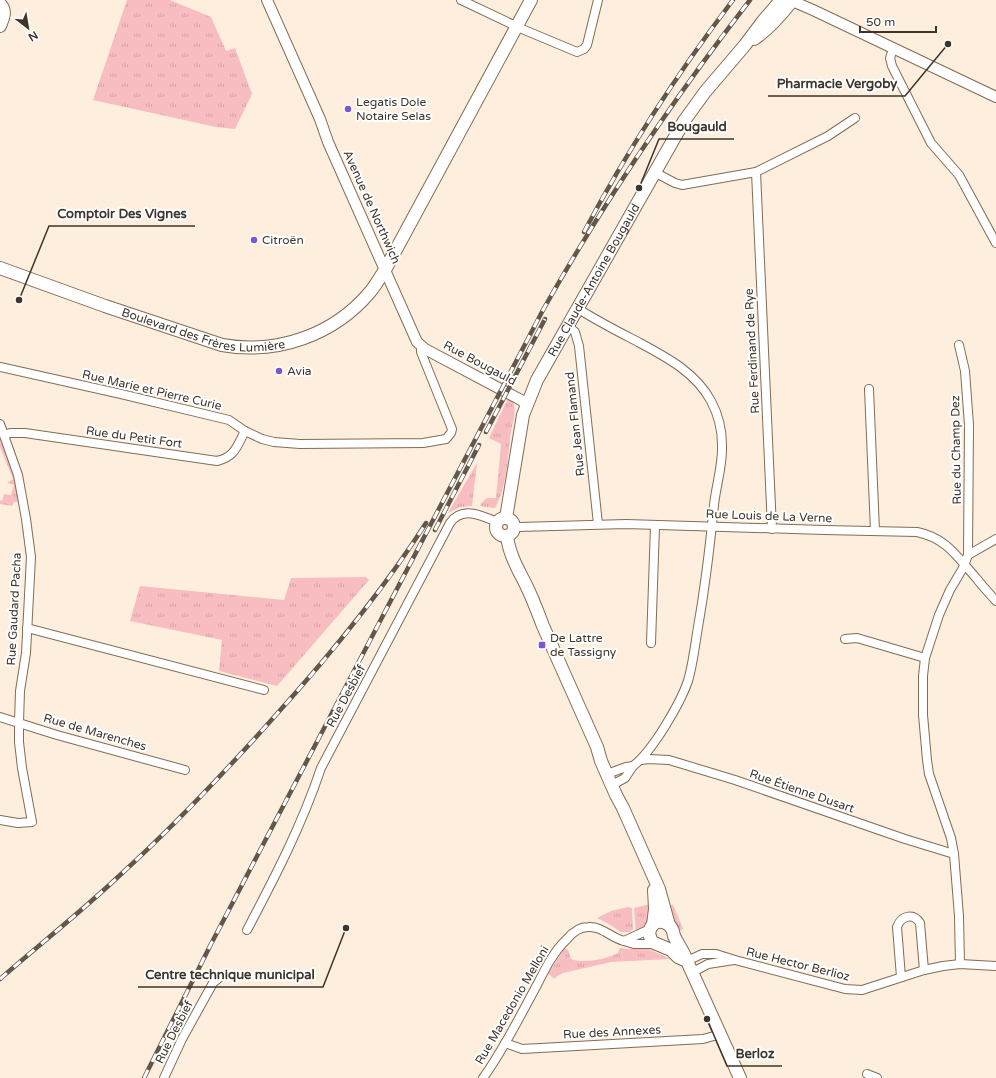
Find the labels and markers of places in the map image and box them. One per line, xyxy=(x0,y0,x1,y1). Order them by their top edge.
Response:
callout: Pharmacie Vergoby xyxy=(768,71,905,96)
place label: Legatis Dole Notaire Selas xyxy=(356,95,431,123)
marker: Legatis Dole Notaire Selas xyxy=(343,104,353,114)
callout: Bougauld xyxy=(659,114,734,139)
callout: Comptoir Des Vignes xyxy=(49,201,195,226)
place label: Citroën xyxy=(262,233,304,247)
marker: Citroën xyxy=(249,235,259,245)
place label: Avia xyxy=(287,364,312,378)
marker: Avia xyxy=(274,366,284,376)
place label: De Lattre de Tassigny xyxy=(550,631,617,659)
marker: De Lattre de Tassigny xyxy=(537,640,547,650)
callout: Centre technique municipal xyxy=(138,962,323,987)
callout: Berloz xyxy=(727,1041,782,1066)

